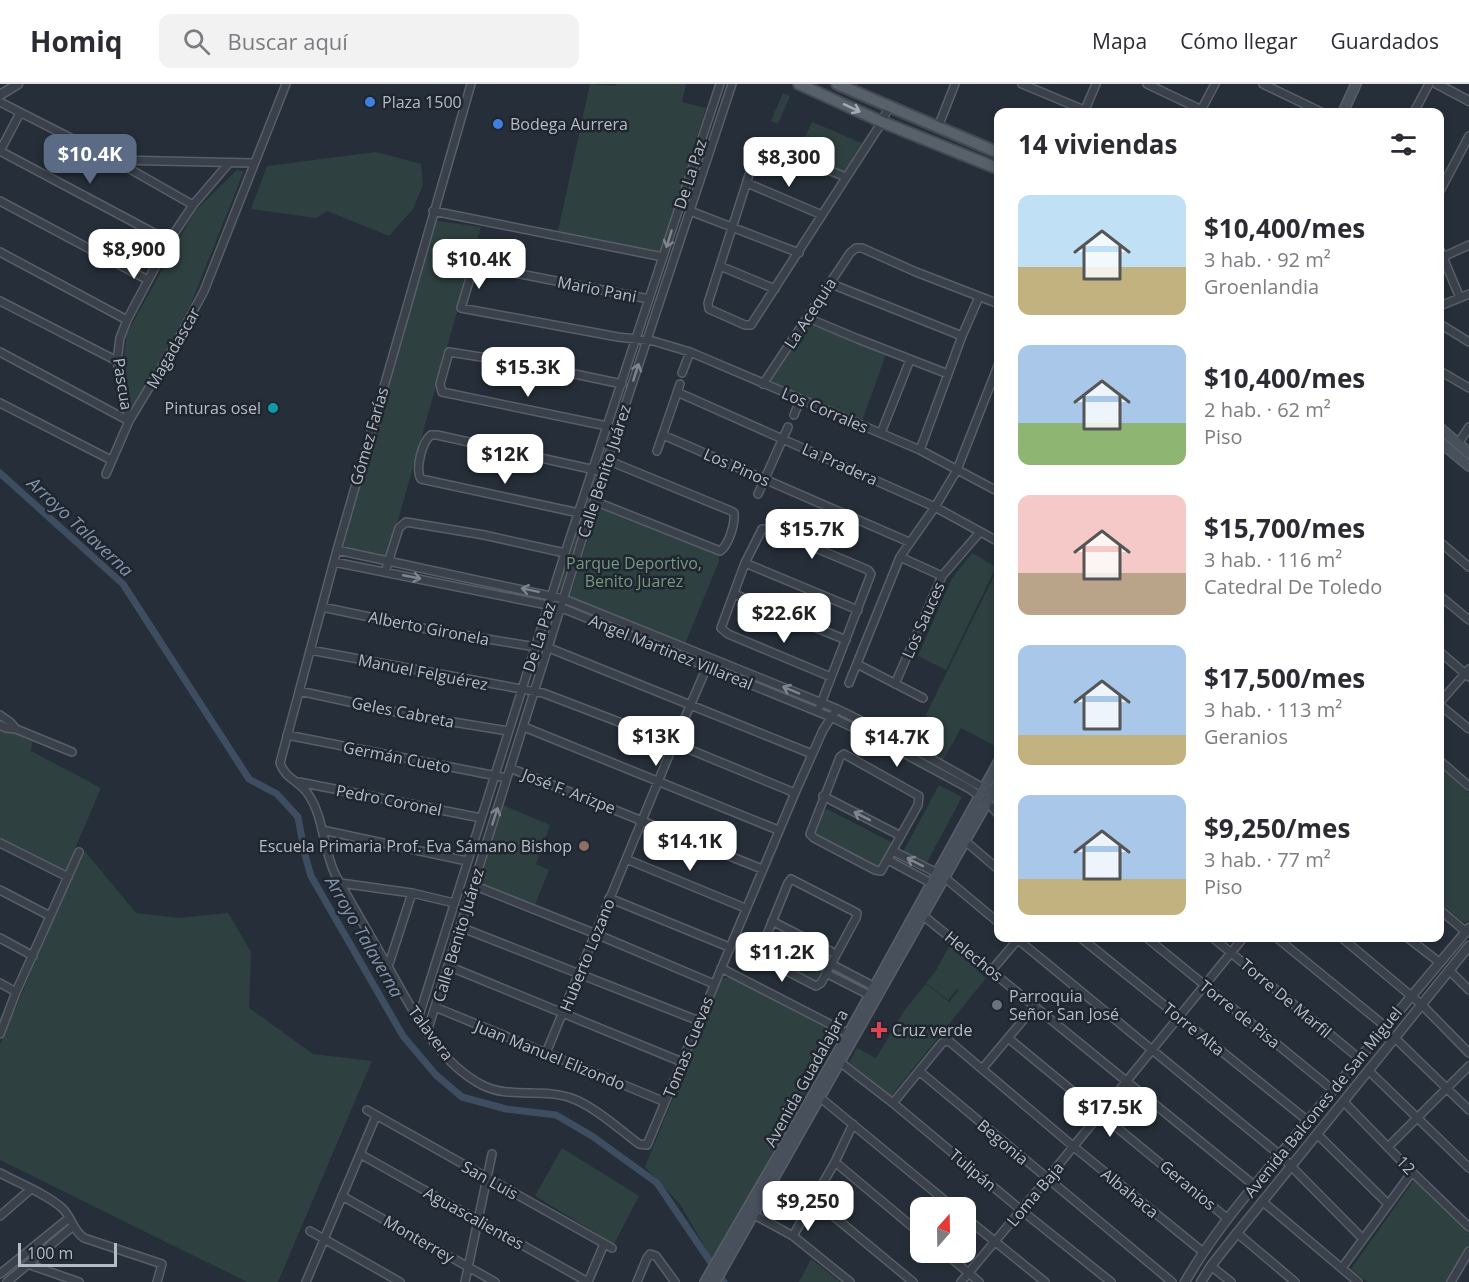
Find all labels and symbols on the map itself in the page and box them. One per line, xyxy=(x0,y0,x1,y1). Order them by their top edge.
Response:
place label: Plaza 1500 xyxy=(382,91,462,113)
marker: Plaza 1500 xyxy=(363,95,377,109)
one-way arrow xyxy=(843,102,861,114)
place label: Bodega Aurrera xyxy=(510,113,628,135)
marker: Bodega Aurrera xyxy=(491,117,505,131)
pin: $10.4K xyxy=(41,134,139,185)
street label: De La Paz xyxy=(668,136,712,212)
pin: $8,300 xyxy=(740,137,838,188)
pin: $8,900 xyxy=(85,229,183,280)
one-way arrow xyxy=(663,229,674,248)
pin: $10.4K xyxy=(430,239,528,290)
street label: Mario Pani xyxy=(556,271,638,307)
street label: La Acequia xyxy=(779,273,841,353)
street label: Magadascar xyxy=(141,303,205,393)
pin: $15.3K xyxy=(479,347,577,398)
street label: Pascua xyxy=(108,356,138,412)
one-way arrow xyxy=(631,363,642,382)
street label: Los Corrales xyxy=(778,382,872,438)
street label: Gómez Farías xyxy=(345,384,393,488)
place label: Pinturas osel xyxy=(165,397,261,419)
marker: Pinturas osel xyxy=(266,401,280,415)
street label: Calle Benito Juárez xyxy=(572,402,636,540)
pin: $12K xyxy=(469,434,541,485)
street label: La Pradera xyxy=(799,438,881,490)
street label: Los Pinos xyxy=(700,443,774,491)
water label: Arroyo Talaverna xyxy=(21,470,139,582)
pin: $15.7K xyxy=(763,509,861,560)
park label: Parque Deportivo, Benito Juarez xyxy=(566,552,702,592)
one-way arrow xyxy=(402,572,421,583)
street label: Los Sauces xyxy=(896,578,950,662)
one-way arrow xyxy=(521,584,540,596)
pin: $22.6K xyxy=(735,593,833,644)
street label: De La Paz xyxy=(517,599,561,675)
street label: Alberto Gironela xyxy=(367,606,491,650)
street label: Angel Martinez Villareal xyxy=(586,609,756,695)
street label: Manuel Felguérez xyxy=(356,649,490,695)
one-way arrow xyxy=(782,684,800,695)
street label: Geles Cabreta xyxy=(350,691,456,733)
pin: $13K xyxy=(620,716,692,767)
pin: $14.7K xyxy=(848,717,946,768)
street label: Germán Cueto xyxy=(341,736,453,778)
street label: José F. Arizpe xyxy=(517,762,619,819)
street label: Pedro Coronel xyxy=(334,779,444,821)
one-way arrow xyxy=(491,807,502,826)
one-way arrow xyxy=(853,810,871,822)
pin: $14.1K xyxy=(641,821,739,872)
place label: Escuela Primaria Prof. Eva Sámano Bishop xyxy=(259,835,572,857)
marker: Escuela Primaria Prof. Eva Sámano Bishop xyxy=(577,839,591,853)
one-way arrow xyxy=(906,855,924,867)
street label: Calle Benito Juárez xyxy=(427,865,489,1005)
water label: Arroyo Talaverna xyxy=(319,870,409,1002)
street label: Huberto Lozano xyxy=(554,895,620,1015)
street label: Helechos xyxy=(940,926,1008,986)
pin: $11.2K xyxy=(733,932,831,983)
street label: Torre De Marfil xyxy=(1236,953,1336,1043)
street label: Torre de Pisa xyxy=(1195,975,1285,1053)
place label: Parroquia Señor San José xyxy=(1009,985,1119,1025)
street label: Tomas Cuevas xyxy=(658,993,718,1101)
street label: Torre Alta xyxy=(1159,997,1229,1061)
marker: Parroquia Señor San José xyxy=(990,998,1004,1012)
street label: Talavera xyxy=(403,1001,459,1065)
street label: Avenida Balcones de San Miguel xyxy=(1239,1002,1407,1202)
street label: Avenida Guadalajara xyxy=(759,1005,853,1151)
street label: Juan Manuel Elizondo xyxy=(470,1014,628,1095)
place label: Cruz verde xyxy=(892,1019,972,1041)
marker: Cruz verde xyxy=(870,1021,888,1039)
pin: $17.5K xyxy=(1061,1087,1159,1138)
street label: Begonia xyxy=(973,1114,1033,1170)
street label: Tulipán xyxy=(945,1144,1001,1196)
street label: 12 xyxy=(1392,1151,1420,1179)
street label: San Luis xyxy=(458,1155,522,1205)
street label: Geranios xyxy=(1155,1155,1221,1215)
street label: Loma Baja xyxy=(1002,1157,1068,1231)
street label: Albahaca xyxy=(1097,1163,1163,1223)
pin: $9,250 xyxy=(759,1181,857,1232)
street label: Aguascalientes xyxy=(420,1182,528,1254)
north arrow xyxy=(910,1197,976,1263)
street label: Monterrey xyxy=(379,1210,459,1269)
scale bar xyxy=(18,1240,117,1268)

